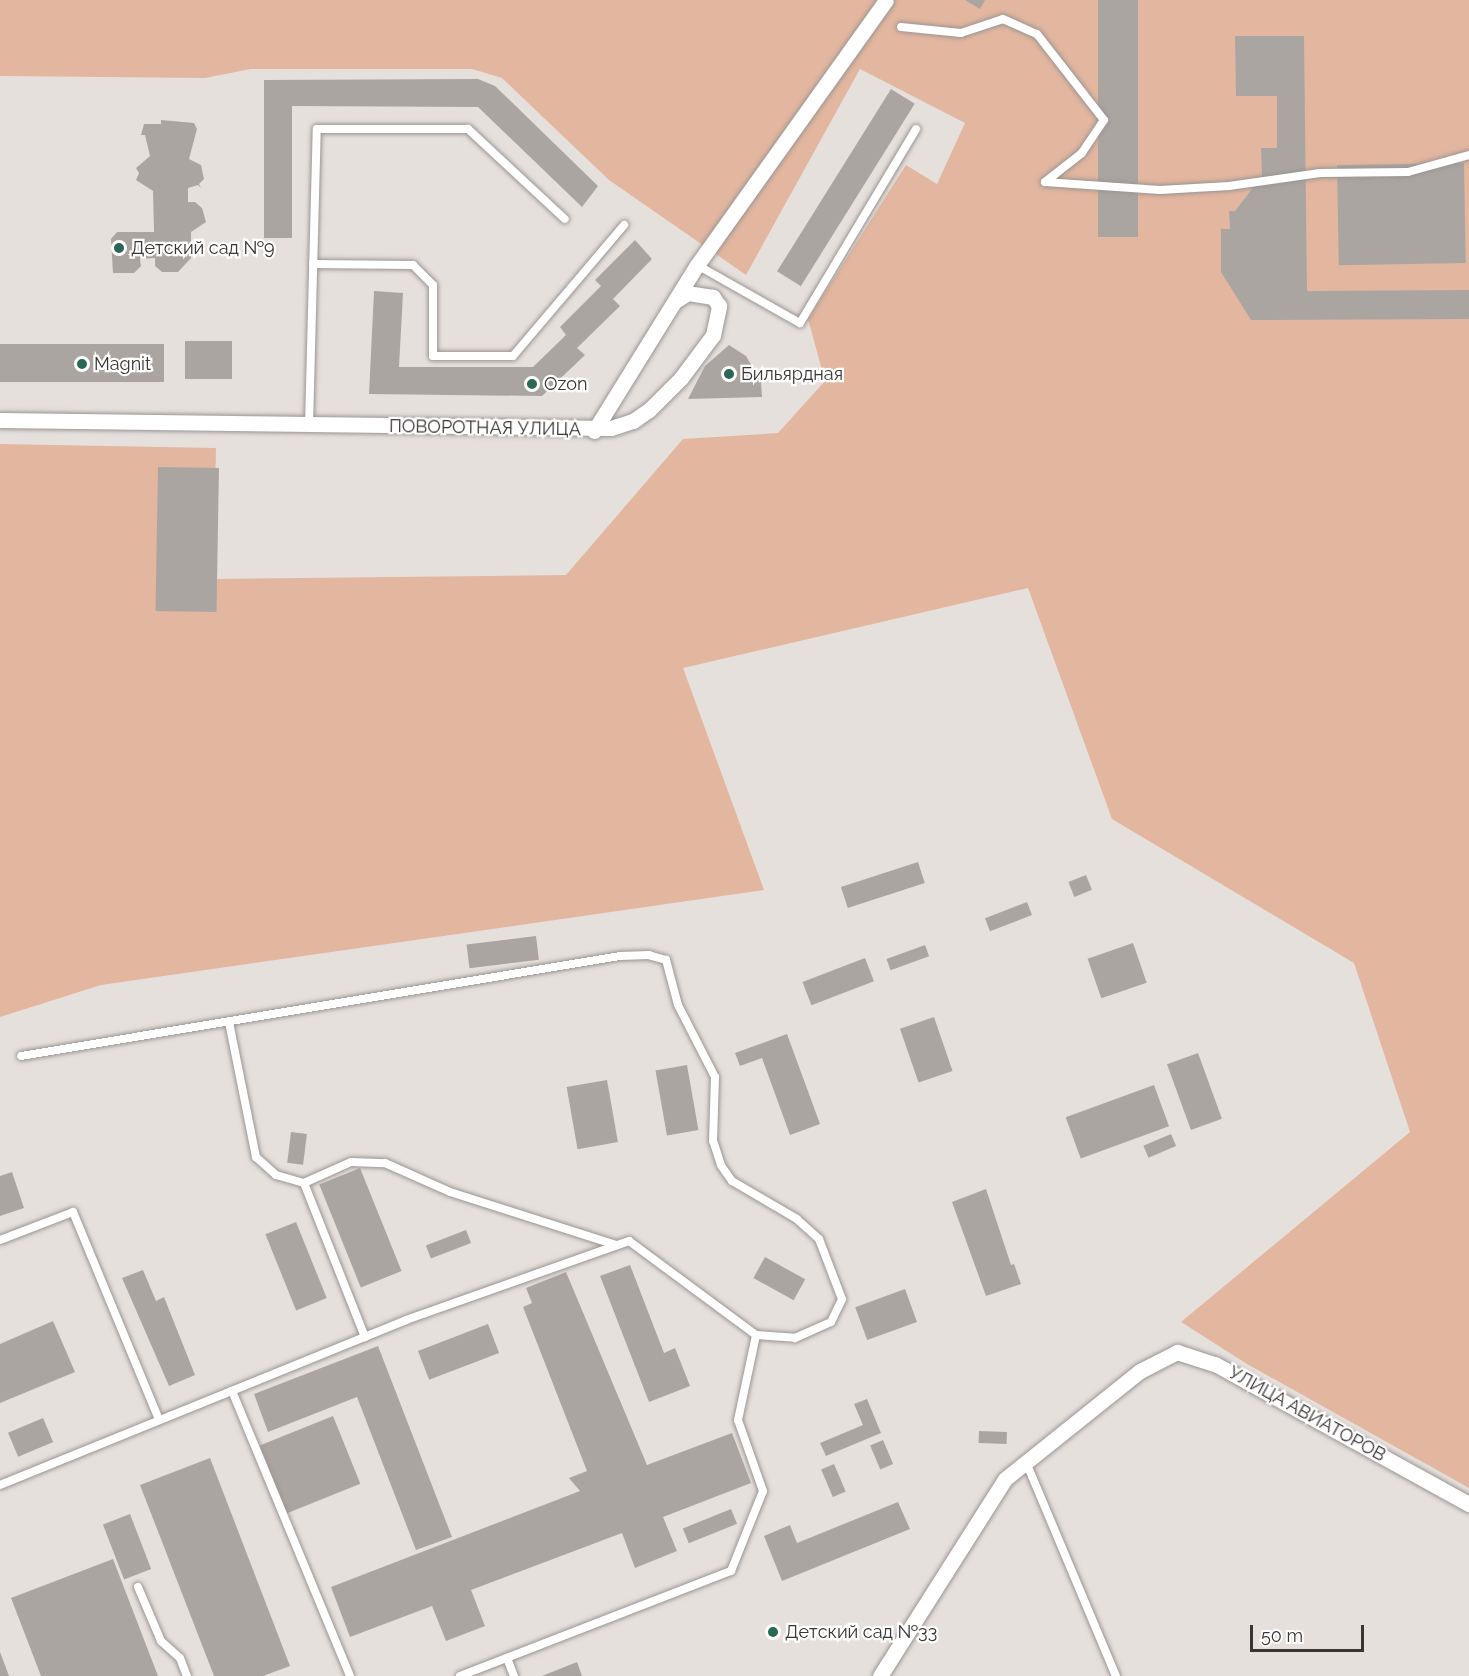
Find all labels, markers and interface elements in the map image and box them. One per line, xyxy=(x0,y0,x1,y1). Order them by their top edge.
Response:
place label: Детский сад №9 xyxy=(131,237,275,259)
marker: Детский сад №9 xyxy=(112,241,126,255)
place label: Magnit xyxy=(94,353,151,375)
marker: Magnit xyxy=(75,357,89,371)
place label: Бильярдная xyxy=(741,363,843,385)
marker: Бильярдная xyxy=(722,367,736,381)
place label: Ozon xyxy=(544,373,587,395)
marker: Ozon xyxy=(525,377,539,391)
street label: ПОВОРОТНАЯ УЛИЦА xyxy=(389,416,581,440)
street label: УЛИЦА АВИАТОРОВ xyxy=(1224,1362,1390,1466)
scale bar xyxy=(1253,1613,1367,1651)
place label: Детский сад №33 xyxy=(785,1621,937,1643)
marker: Детский сад №33 xyxy=(766,1625,780,1639)
text: 50 m xyxy=(1261,1625,1303,1646)

